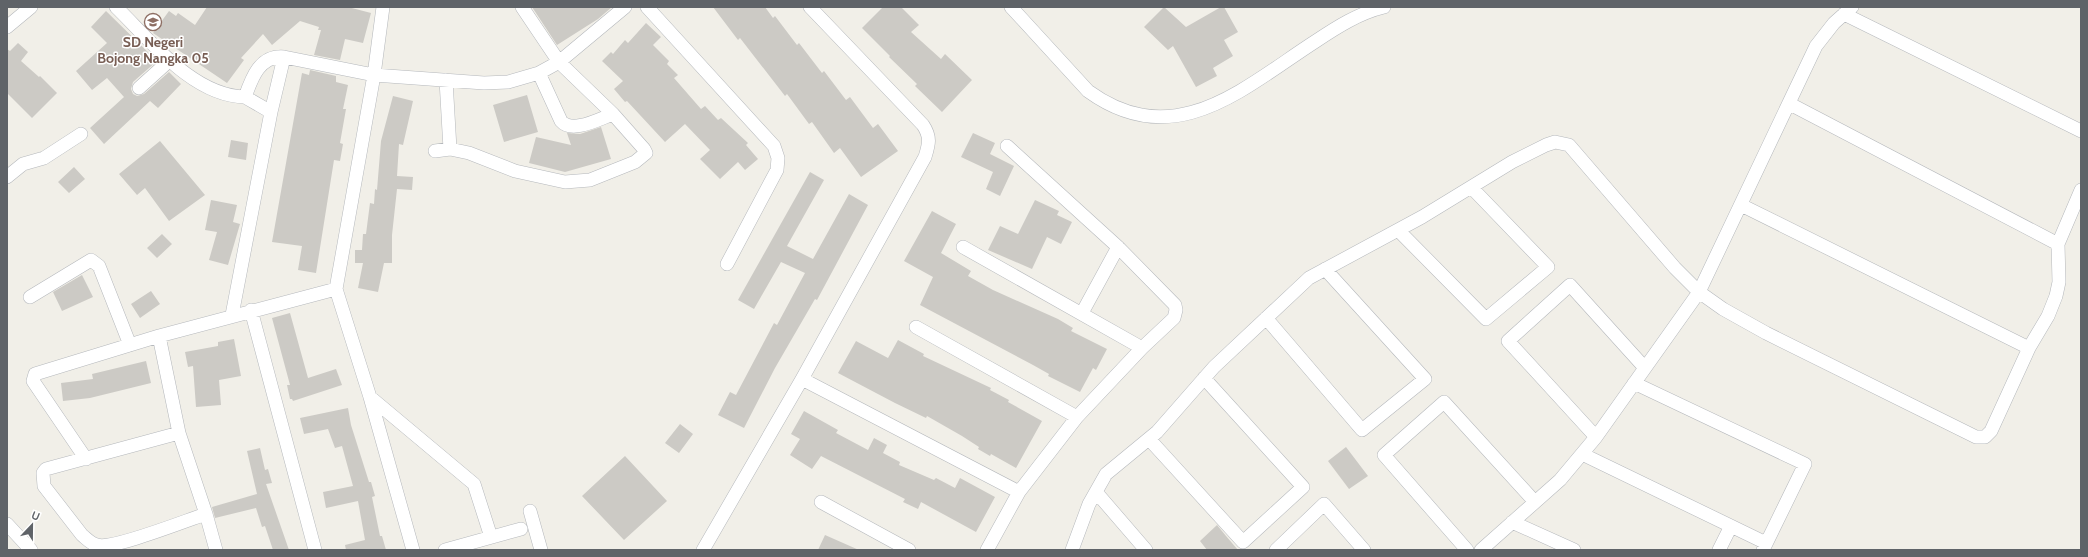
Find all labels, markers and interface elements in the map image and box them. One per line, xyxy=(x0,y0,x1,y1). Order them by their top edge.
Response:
school or university icon: SD Negeri Bojong Nangka 05 xyxy=(143,12,163,32)
place label: SD Negeri Bojong Nangka 05 xyxy=(97,33,209,67)
north arrow xyxy=(12,505,52,545)
text: U xyxy=(29,508,42,524)

